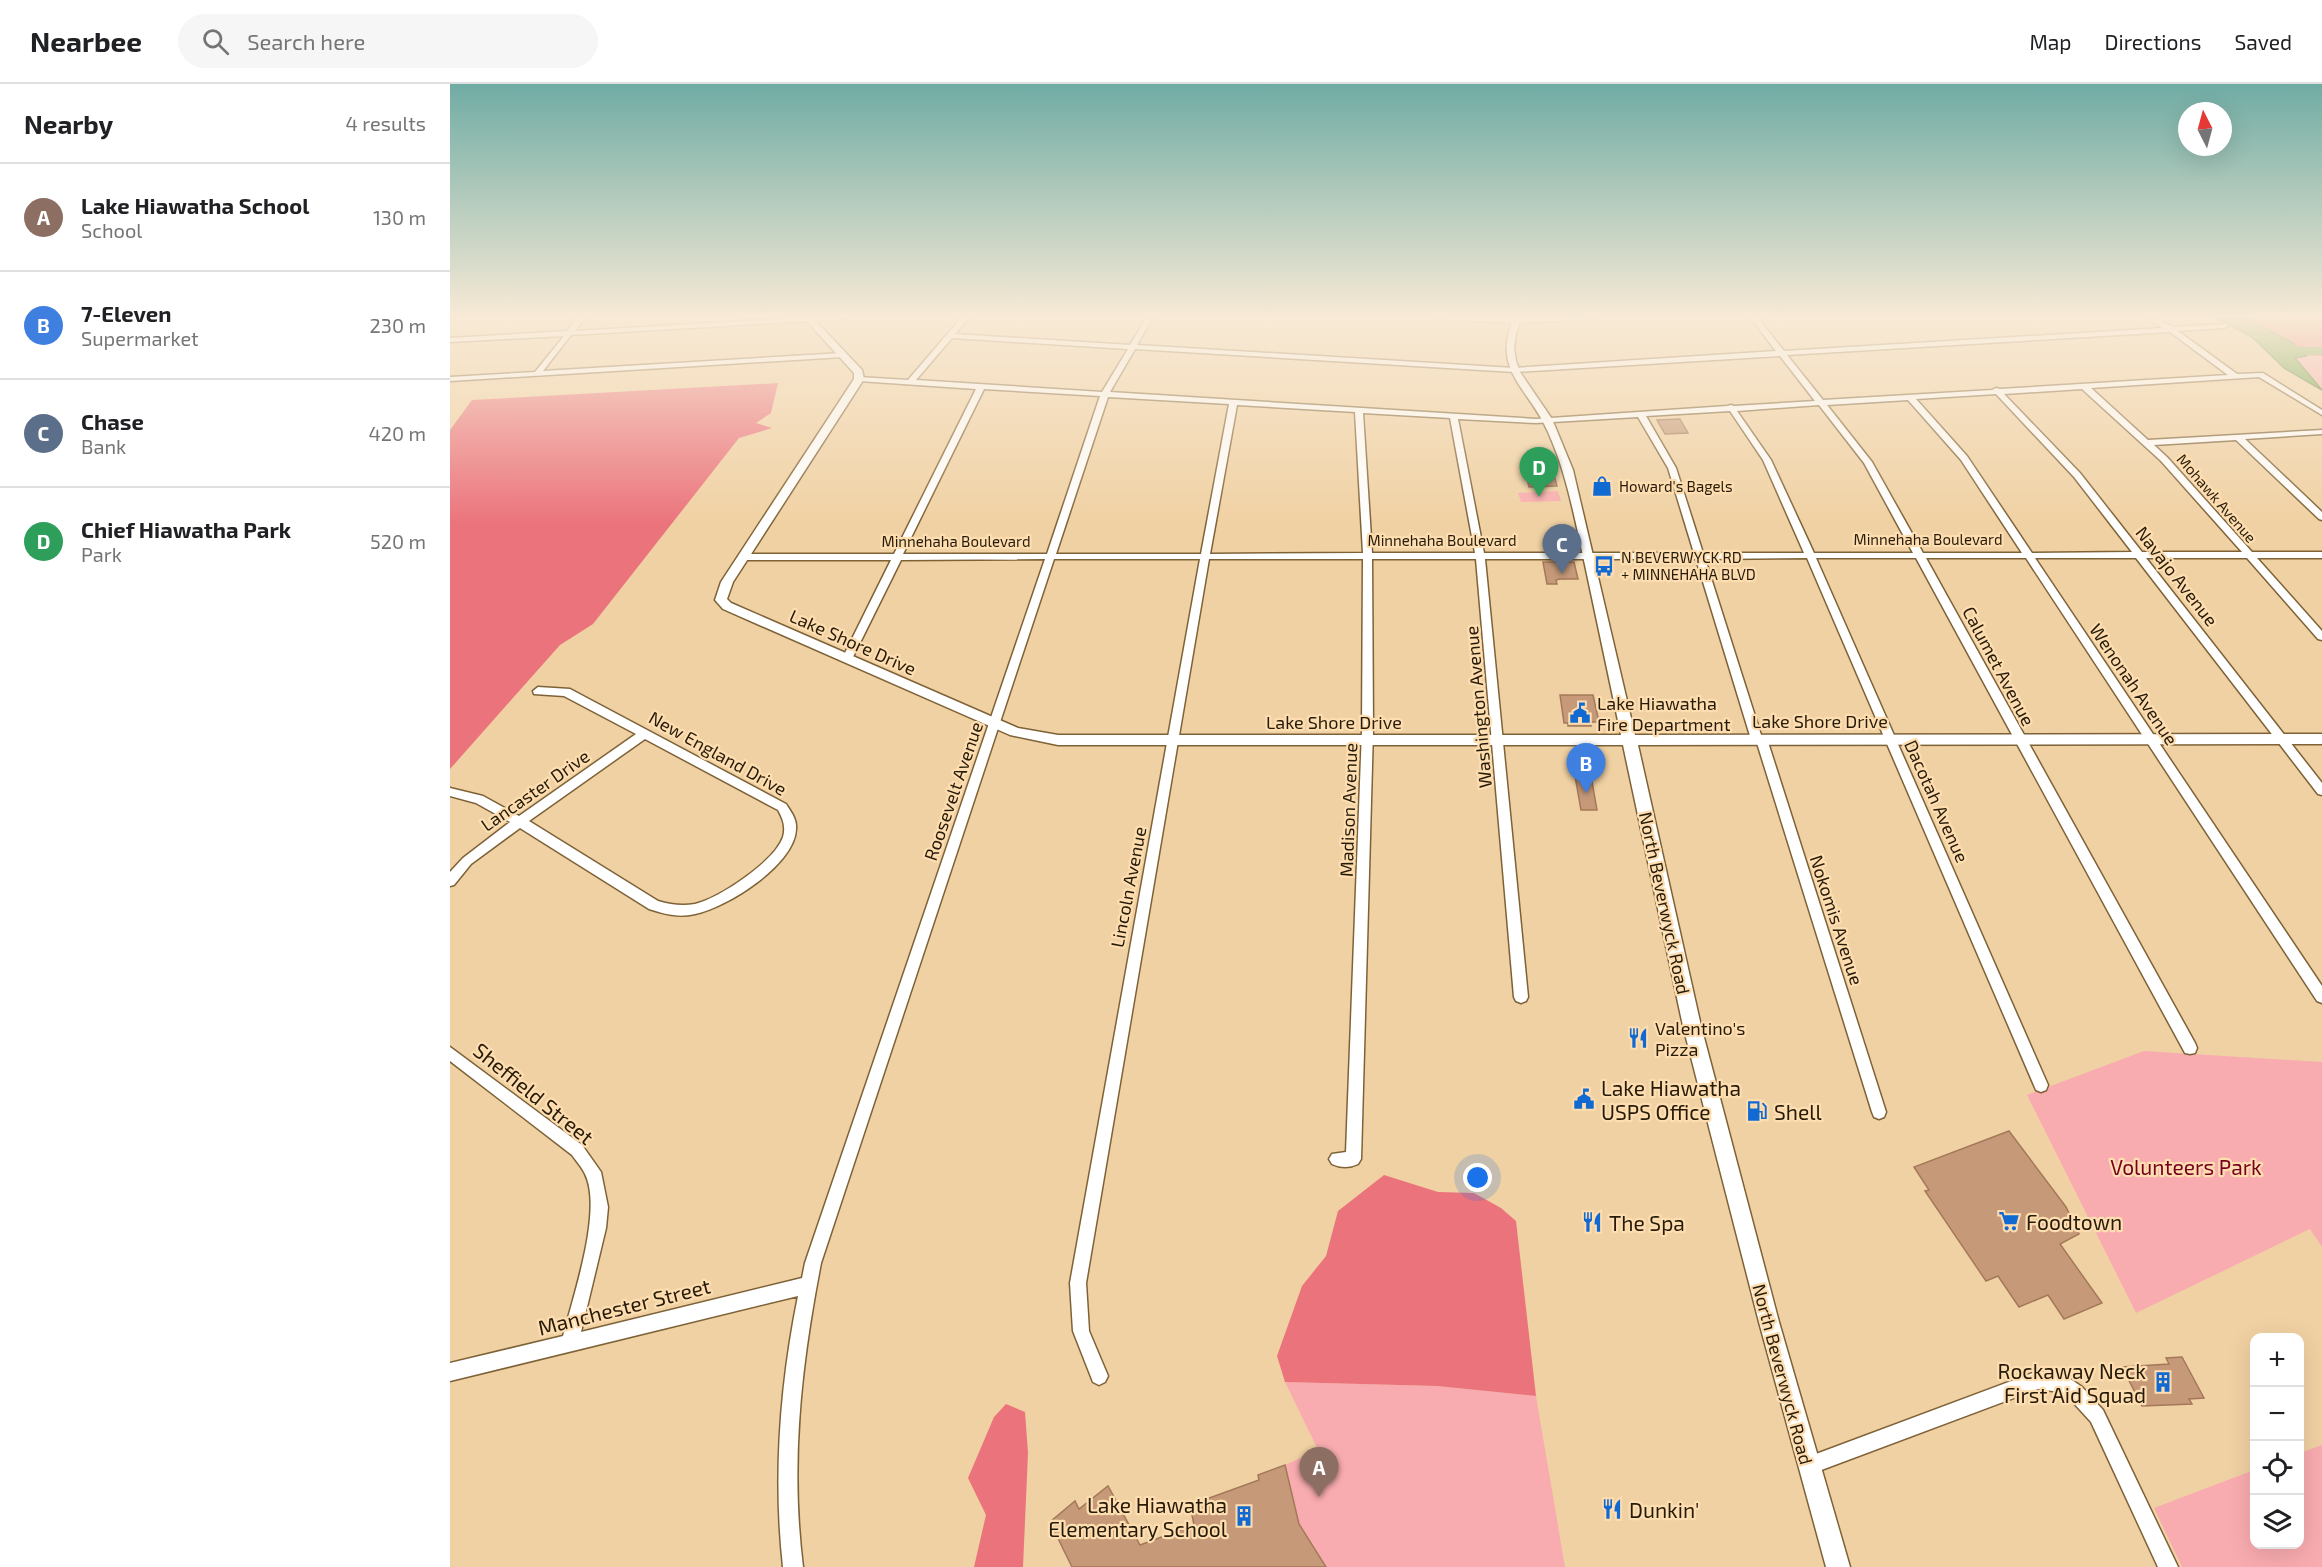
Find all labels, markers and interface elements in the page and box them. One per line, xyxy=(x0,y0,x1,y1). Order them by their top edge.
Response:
search box xyxy=(178,14,598,68)
text: Nearbee xyxy=(30,24,142,58)
icon: search xyxy=(199,25,232,58)
text: Search here xyxy=(247,28,365,54)
text: Map xyxy=(2029,29,2072,54)
text: Directions xyxy=(2105,29,2201,54)
text: Saved xyxy=(2234,29,2292,54)
north arrow xyxy=(2178,102,2232,156)
text: Nearby xyxy=(24,108,113,139)
text: 4 results xyxy=(346,111,426,135)
text: Lake Hiawatha School xyxy=(81,192,309,218)
text: A xyxy=(37,205,50,229)
text: 130 m xyxy=(373,205,426,229)
text: School xyxy=(81,218,142,242)
text: 7-Eleven xyxy=(81,300,171,326)
text: B xyxy=(37,313,50,337)
text: 230 m xyxy=(370,313,426,337)
text: Supermarket xyxy=(81,326,199,350)
text: Chase xyxy=(81,408,144,434)
text: C xyxy=(38,421,49,445)
text: 420 m xyxy=(368,421,426,445)
text: Bank xyxy=(81,434,126,458)
pin: D xyxy=(1520,448,1558,497)
street label: Mohawk Avenue xyxy=(2174,450,2260,546)
shop icon: Howard's Bagels xyxy=(1590,474,1614,498)
place label: Howard's Bagels xyxy=(1619,477,1733,495)
text: Chief Hiawatha Park xyxy=(81,516,291,542)
street label: Navajo Avenue xyxy=(2131,522,2223,630)
pin: C xyxy=(1542,524,1582,574)
text: D xyxy=(37,529,50,553)
text: 520 m xyxy=(370,529,426,553)
street label: Minnehaha Boulevard xyxy=(1853,530,2003,548)
street label: Minnehaha Boulevard xyxy=(1367,531,1517,549)
street label: Minnehaha Boulevard xyxy=(881,532,1031,550)
text: Park xyxy=(81,542,122,566)
place label: N BEVERWYCK RD + MINNEHAHA BLVD xyxy=(1621,548,1756,583)
bus stop icon: N BEVERWYCK RD + MINNEHAHA BLVD xyxy=(1592,554,1616,578)
street label: Calumet Avenue xyxy=(1958,603,2040,729)
street label: Lake Shore Drive xyxy=(786,604,920,680)
street label: Wenonah Avenue xyxy=(2085,619,2183,749)
street label: Washington Avenue xyxy=(1460,625,1496,789)
place label: Lake Hiawatha Fire Department xyxy=(1597,692,1731,735)
public building icon: Lake Hiawatha Fire Department xyxy=(1568,701,1592,725)
street label: New England Drive xyxy=(645,706,791,800)
street label: Lake Shore Drive xyxy=(1752,710,1888,732)
street label: Lake Shore Drive xyxy=(1266,711,1402,733)
street label: Roosevelt Avenue xyxy=(919,719,987,863)
street label: Dacotah Avenue xyxy=(1900,736,1974,866)
street label: Madison Avenue xyxy=(1335,743,1361,877)
street label: Lancaster Drive xyxy=(476,744,594,836)
pin: B xyxy=(1566,744,1606,793)
street label: North Beverwyck Road xyxy=(1635,810,1695,996)
street label: Lincoln Avenue xyxy=(1105,825,1151,949)
street label: Nokomis Avenue xyxy=(1806,852,1868,988)
place label: Valentino's Pizza xyxy=(1655,1017,1745,1060)
restaurant icon: Valentino's Pizza xyxy=(1626,1026,1650,1050)
street label: Sheffield Street xyxy=(469,1037,599,1149)
place label: Lake Hiawatha USPS Office xyxy=(1601,1075,1741,1124)
public building icon: Lake Hiawatha USPS Office xyxy=(1572,1087,1596,1111)
fuel station icon: Shell xyxy=(1745,1099,1769,1123)
place label: Shell xyxy=(1774,1099,1822,1124)
park label: Volunteers Park xyxy=(2110,1154,2262,1179)
your location xyxy=(1463,1163,1492,1192)
supermarket icon: Foodtown xyxy=(1997,1209,2021,1233)
place label: Foodtown xyxy=(2026,1209,2122,1234)
restaurant icon: The Spa xyxy=(1580,1210,1604,1234)
place label: The Spa xyxy=(1609,1210,1685,1235)
street label: Manchester Street xyxy=(535,1272,713,1340)
street label: North Beverwyck Road xyxy=(1748,1281,1818,1467)
map controls xyxy=(2250,1333,2304,1549)
button: + xyxy=(2250,1333,2304,1387)
place label: Rockaway Neck First Aid Squad xyxy=(1998,1358,2146,1407)
building icon: Rockaway Neck First Aid Squad xyxy=(2151,1370,2175,1394)
button: − xyxy=(2250,1387,2304,1441)
button: locate xyxy=(2250,1441,2304,1495)
pin: A xyxy=(1300,1448,1338,1497)
place label: Lake Hiawatha Elementary School xyxy=(1048,1492,1228,1541)
button: layers xyxy=(2250,1495,2304,1549)
restaurant icon: Dunkin' xyxy=(1600,1497,1624,1521)
place label: Dunkin' xyxy=(1629,1497,1699,1522)
building icon: Lake Hiawatha Elementary School xyxy=(1232,1504,1256,1528)

